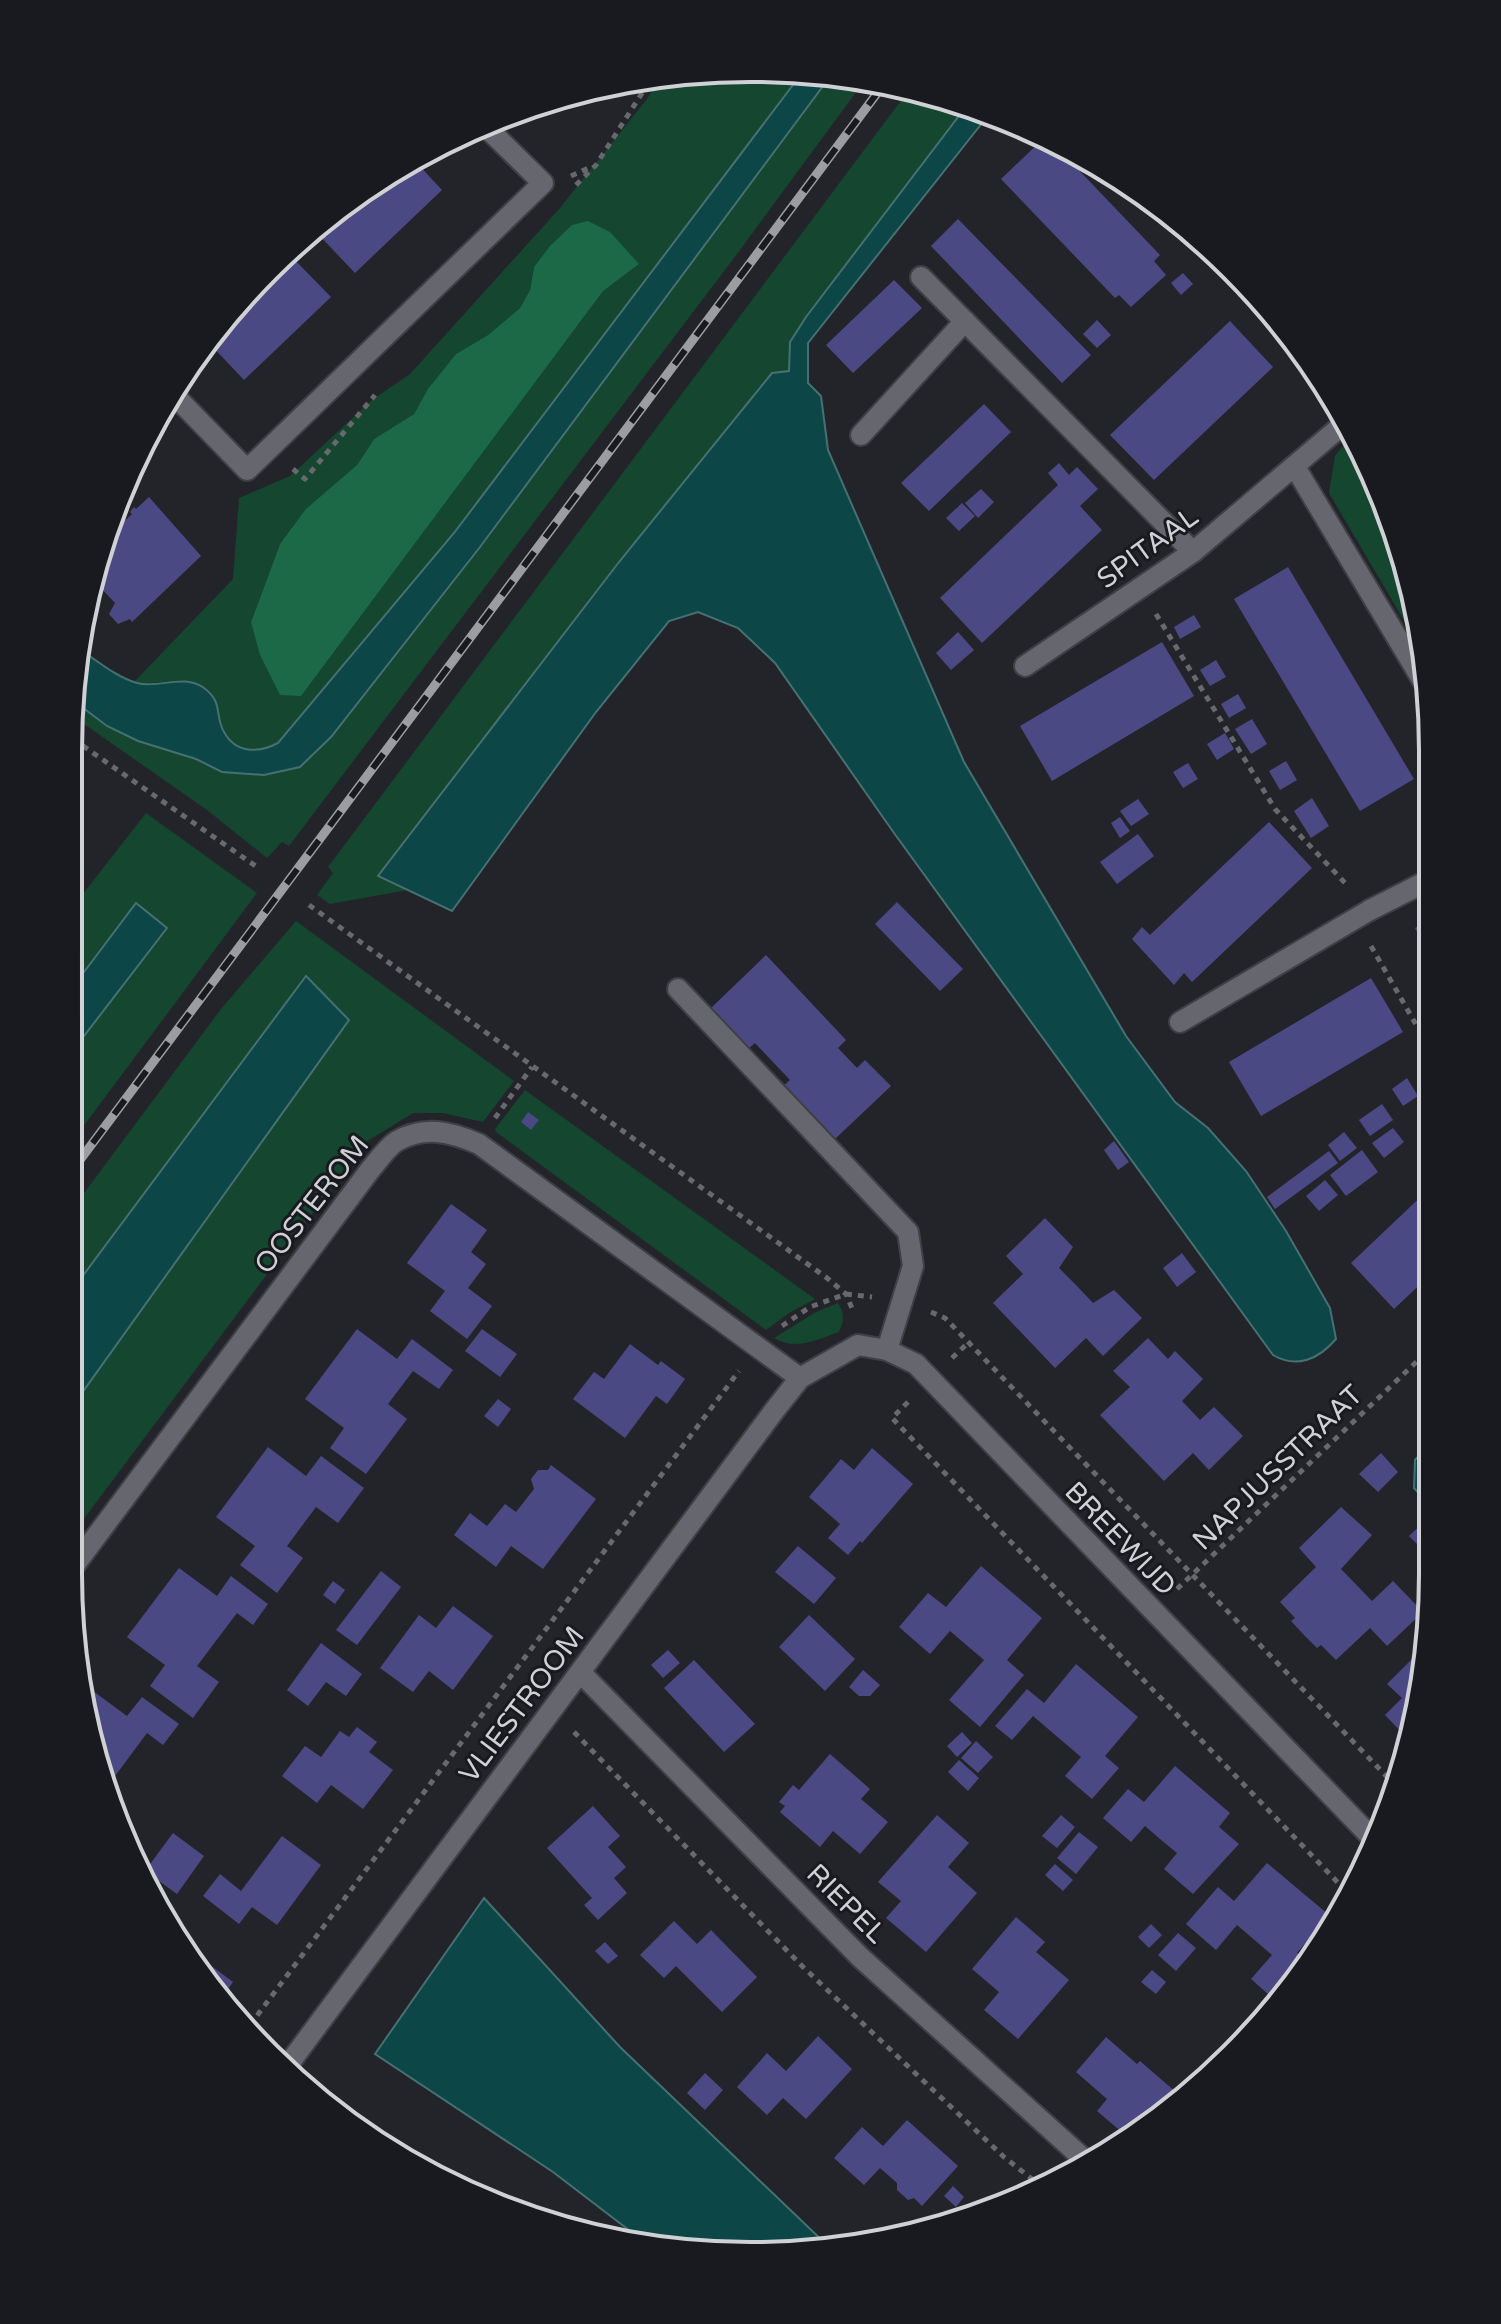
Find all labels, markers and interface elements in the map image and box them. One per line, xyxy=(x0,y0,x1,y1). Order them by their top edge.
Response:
street label: SPITAAL xyxy=(1090,500,1205,596)
street label: OOSTEROM xyxy=(247,1129,376,1281)
street label: NAPJUSSTRAAT xyxy=(1186,1378,1370,1558)
street label: BREEWIJD xyxy=(1058,1475,1183,1603)
street label: VLIESTROOM xyxy=(452,1620,592,1790)
street label: RIEPEL xyxy=(799,1857,893,1951)

